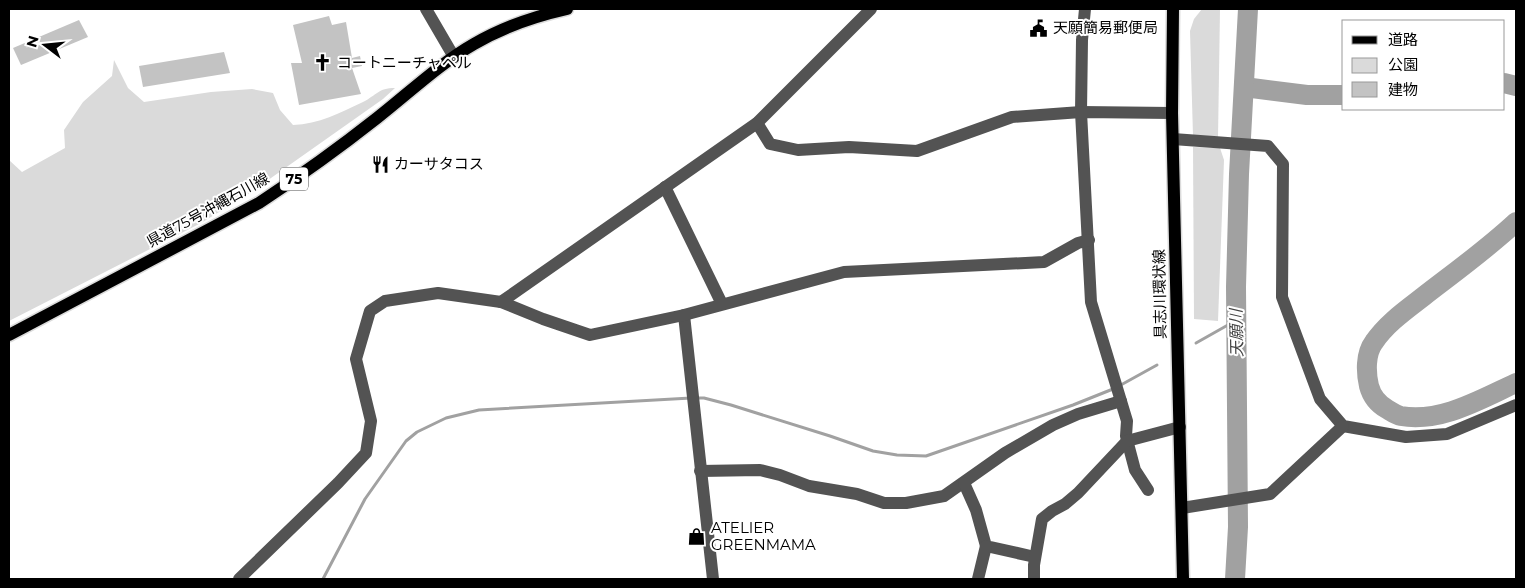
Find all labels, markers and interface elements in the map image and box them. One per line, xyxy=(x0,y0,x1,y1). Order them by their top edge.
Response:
public building icon: 天願簡易郵便局 xyxy=(1029,18,1049,38)
place label: 天願簡易郵便局 xyxy=(1053,18,1158,37)
north arrow xyxy=(20,20,70,70)
legend xyxy=(1342,20,1505,110)
text: 道路 xyxy=(1388,30,1418,49)
text: N xyxy=(22,33,43,49)
church icon: コートニーチャペル xyxy=(313,53,333,73)
place label: コートニーチャペル xyxy=(337,53,472,72)
text: 公園 xyxy=(1388,55,1418,74)
text: 建物 xyxy=(1388,80,1418,99)
restaurant icon: カーサタコス xyxy=(370,154,390,174)
place label: カーサタコス xyxy=(394,154,484,173)
street label: 県道75号沖縄石川線 xyxy=(143,168,272,251)
road number: 75 xyxy=(280,168,308,190)
street label: 具志川環状線 xyxy=(1149,249,1170,339)
water label: 天願川 xyxy=(1227,307,1246,357)
place label: ATELIER GREENMAMA xyxy=(711,518,816,554)
shop icon: ATELIER GREENMAMA xyxy=(687,527,707,547)

